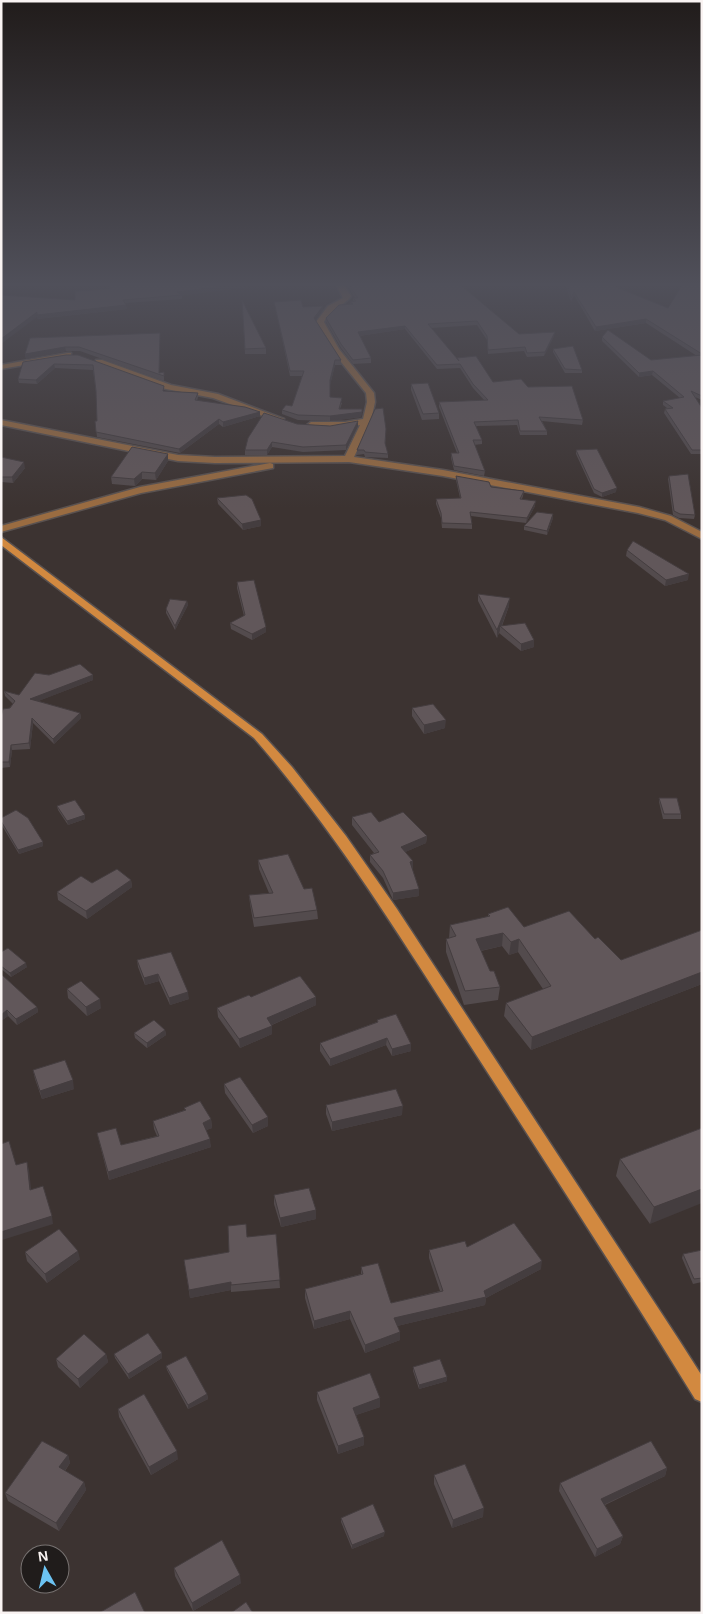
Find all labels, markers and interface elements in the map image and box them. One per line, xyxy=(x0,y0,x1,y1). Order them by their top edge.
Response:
north arrow xyxy=(20,1544,70,1594)
text: N xyxy=(37,1547,49,1565)

